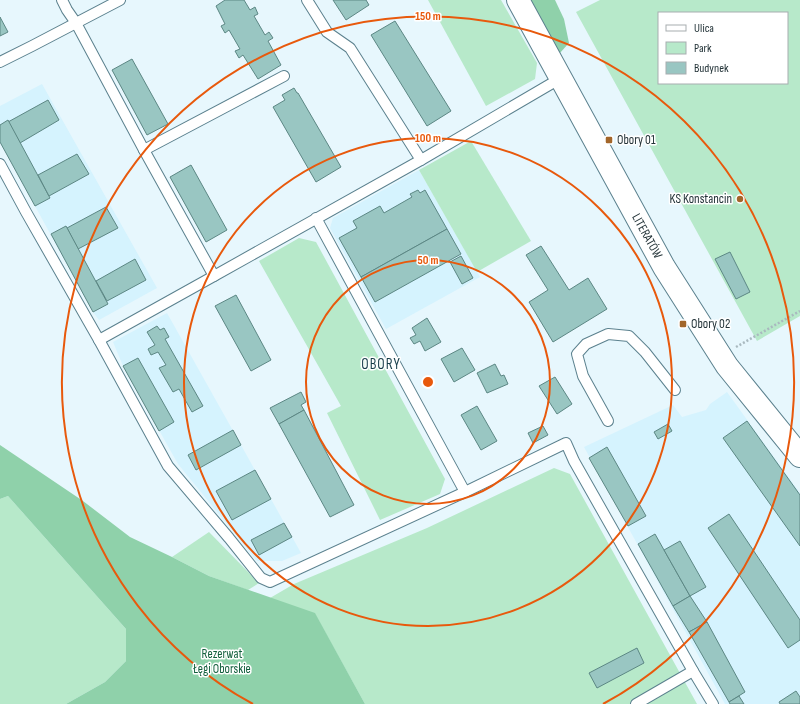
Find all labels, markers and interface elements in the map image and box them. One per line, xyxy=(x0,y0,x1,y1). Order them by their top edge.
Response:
text: 150 m xyxy=(415,9,441,24)
legend xyxy=(658,12,788,84)
text: Ulica xyxy=(694,21,714,36)
text: Park xyxy=(694,41,712,56)
text: Budynek xyxy=(694,61,729,76)
text: 100 m xyxy=(415,131,441,146)
place label: Obory 01 xyxy=(617,132,656,148)
marker: Obory 01 xyxy=(604,135,614,145)
place label: KS Konstancin xyxy=(670,191,732,207)
marker: KS Konstancin xyxy=(735,194,745,204)
street label: LITERATÓW xyxy=(628,211,666,262)
text: 50 m xyxy=(418,253,438,268)
place label: Obory 02 xyxy=(691,316,730,332)
marker: Obory 02 xyxy=(678,319,688,329)
district label: OBORY xyxy=(361,355,401,374)
centre of rings xyxy=(421,375,435,389)
park label: Rezerwat Łęgi Oborskie xyxy=(192,646,251,677)

